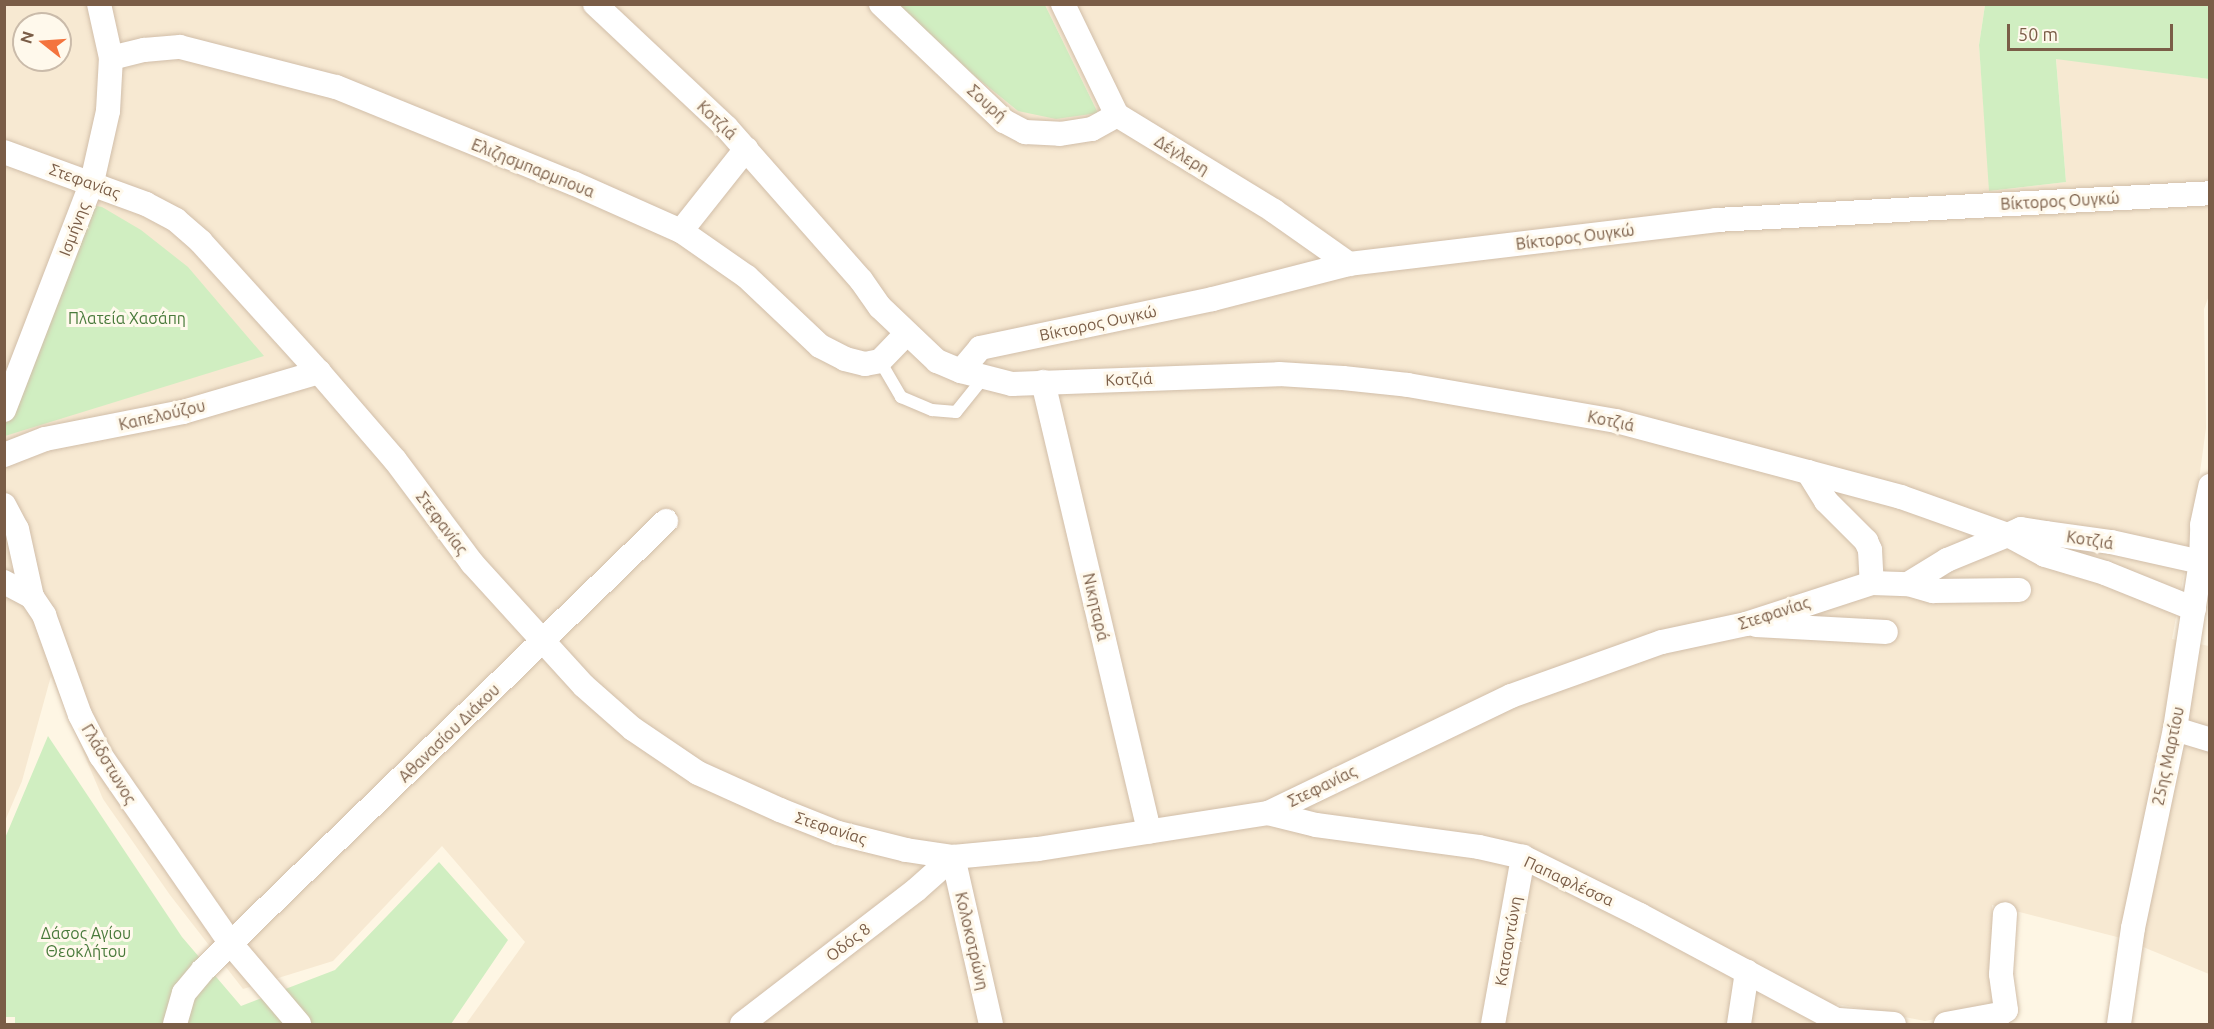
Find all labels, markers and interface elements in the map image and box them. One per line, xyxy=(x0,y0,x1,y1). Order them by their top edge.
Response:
north arrow xyxy=(12,12,72,72)
scale bar xyxy=(2010,12,2176,50)
text: 50 m xyxy=(2018,24,2058,44)
text: N xyxy=(16,29,37,46)
street label: Σουρή xyxy=(964,81,1010,125)
street label: Κοτζιά xyxy=(693,97,741,143)
street label: Δέγλερη xyxy=(1151,131,1213,179)
street label: Ελιζησμπαρμπουα xyxy=(469,135,597,201)
street label: Στεφανίας xyxy=(47,159,123,203)
street label: Βίκτορος Ουγκώ xyxy=(2000,188,2120,214)
street label: Ισμήνης xyxy=(55,199,93,259)
street label: Βίκτορος Ουγκώ xyxy=(1515,220,1635,254)
street label: Βίκτορος Ουγκώ xyxy=(1038,301,1158,345)
park label: Πλατεία Χασάπη xyxy=(68,308,186,328)
street label: Κοτζιά xyxy=(1105,369,1153,389)
street label: Καπελούζου xyxy=(117,396,207,434)
street label: Κοτζιά xyxy=(1586,407,1636,435)
street label: Στεφανίας xyxy=(412,488,472,558)
street label: Κοτζιά xyxy=(2065,527,2115,553)
street label: Νικηταρά xyxy=(1079,571,1113,643)
street label: Στεφανίας xyxy=(1736,592,1812,634)
street label: Αθανασίου Διάκου xyxy=(394,680,504,786)
street label: 25ης Μαρτίου xyxy=(2148,705,2188,807)
street label: Γλάδστωνος xyxy=(78,721,140,807)
street label: Στεφανίας xyxy=(1285,761,1359,811)
street label: Στεφανίας xyxy=(793,807,869,849)
street label: Παπαφλέσσα xyxy=(1521,852,1617,910)
street label: Κολοκοτρώνη xyxy=(951,890,993,992)
street label: Κατσαντώνη xyxy=(1491,895,1525,987)
street label: Οδός 8 xyxy=(822,919,874,965)
park label: Δάσος Αγίου Θεοκλήτου xyxy=(41,923,131,961)

